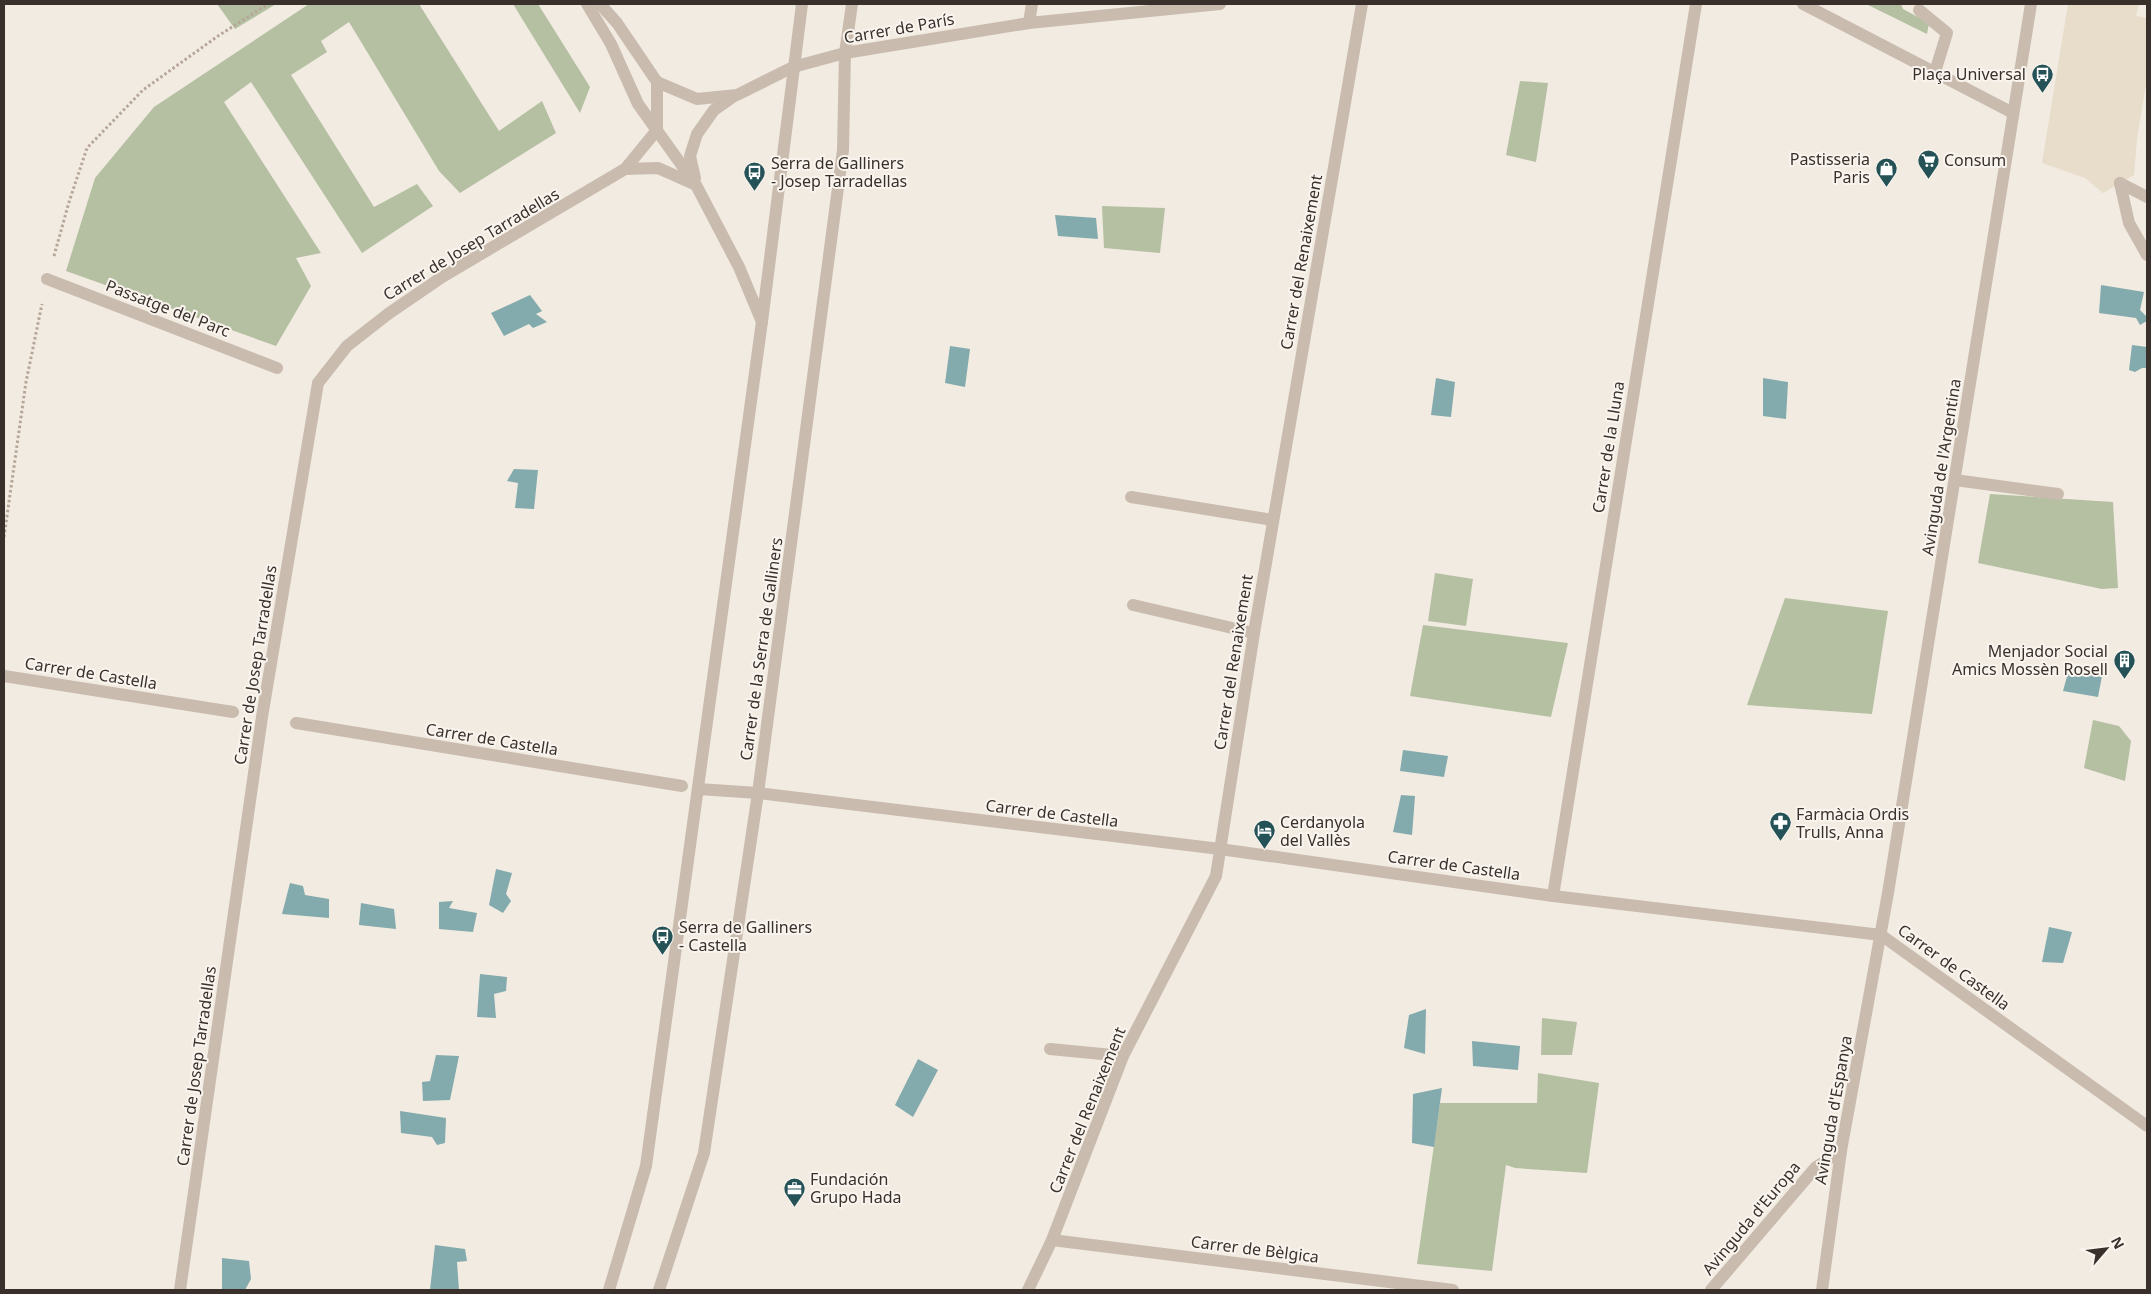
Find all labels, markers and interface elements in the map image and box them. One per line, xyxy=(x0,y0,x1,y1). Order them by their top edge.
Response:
street label: Carrer de París xyxy=(842,7,956,49)
bus stop icon: Plaça Universal xyxy=(2030,62,2054,93)
place label: Plaça Universal xyxy=(1912,63,2026,85)
place label: Pastisseria Paris xyxy=(1790,148,1870,188)
supermarket icon: Consum xyxy=(1916,148,1940,179)
place label: Consum xyxy=(1944,149,2006,171)
place label: Serra de Galliners - Josep Tarradellas xyxy=(771,152,907,192)
shop icon: Pastisseria Paris xyxy=(1874,156,1898,187)
bus stop icon: Serra de Galliners - Josep Tarradellas xyxy=(743,160,767,191)
street label: Carrer del Renaixement xyxy=(1275,172,1327,351)
street label: Carrer de Josep Tarradellas xyxy=(379,183,563,305)
street label: Passatge del Parc xyxy=(103,274,234,342)
street label: Avinguda de l'Argentina xyxy=(1916,377,1966,557)
street label: Carrer de la Lluna xyxy=(1587,379,1629,515)
street label: Carrer de la Serra de Galliners xyxy=(734,536,788,762)
street label: Carrer de Josep Tarradellas xyxy=(228,564,282,766)
street label: Carrer del Renaixement xyxy=(1208,572,1258,751)
place label: Menjador Social Amics Mossèn Rosell xyxy=(1952,640,2108,680)
building icon: Menjador Social Amics Mossèn Rosell xyxy=(2112,648,2136,679)
street label: Carrer de Castella xyxy=(23,652,159,694)
street label: Carrer de Castella xyxy=(424,718,560,760)
street label: Carrer de Castella xyxy=(984,794,1120,832)
place label: Farmàcia Ordis Trulls, Anna xyxy=(1796,803,1909,843)
place label: Cerdanyola del Vallès xyxy=(1280,811,1365,851)
pharmacy icon: Farmàcia Ordis Trulls, Anna xyxy=(1768,811,1792,842)
hotel icon: Cerdanyola del Vallès xyxy=(1252,819,1276,850)
street label: Carrer de Castella xyxy=(1386,845,1522,885)
place label: Serra de Galliners - Castella xyxy=(679,916,812,956)
street label: Carrer de Castella xyxy=(1893,919,2015,1015)
bus stop icon: Serra de Galliners - Castella xyxy=(651,924,675,955)
street label: Carrer de Josep Tarradellas xyxy=(171,965,221,1167)
street label: Carrer del Renaixement xyxy=(1044,1023,1131,1197)
street label: Avinguda d'Espanya xyxy=(1809,1034,1857,1186)
street label: Avinguda d'Europa xyxy=(1697,1157,1805,1279)
place label: Fundación Grupo Hada xyxy=(810,1168,901,1208)
office icon: Fundación Grupo Hada xyxy=(782,1176,806,1207)
north arrow xyxy=(2081,1224,2131,1274)
street label: Carrer de Bèlgica xyxy=(1190,1230,1320,1268)
text: N xyxy=(2107,1233,2129,1252)

